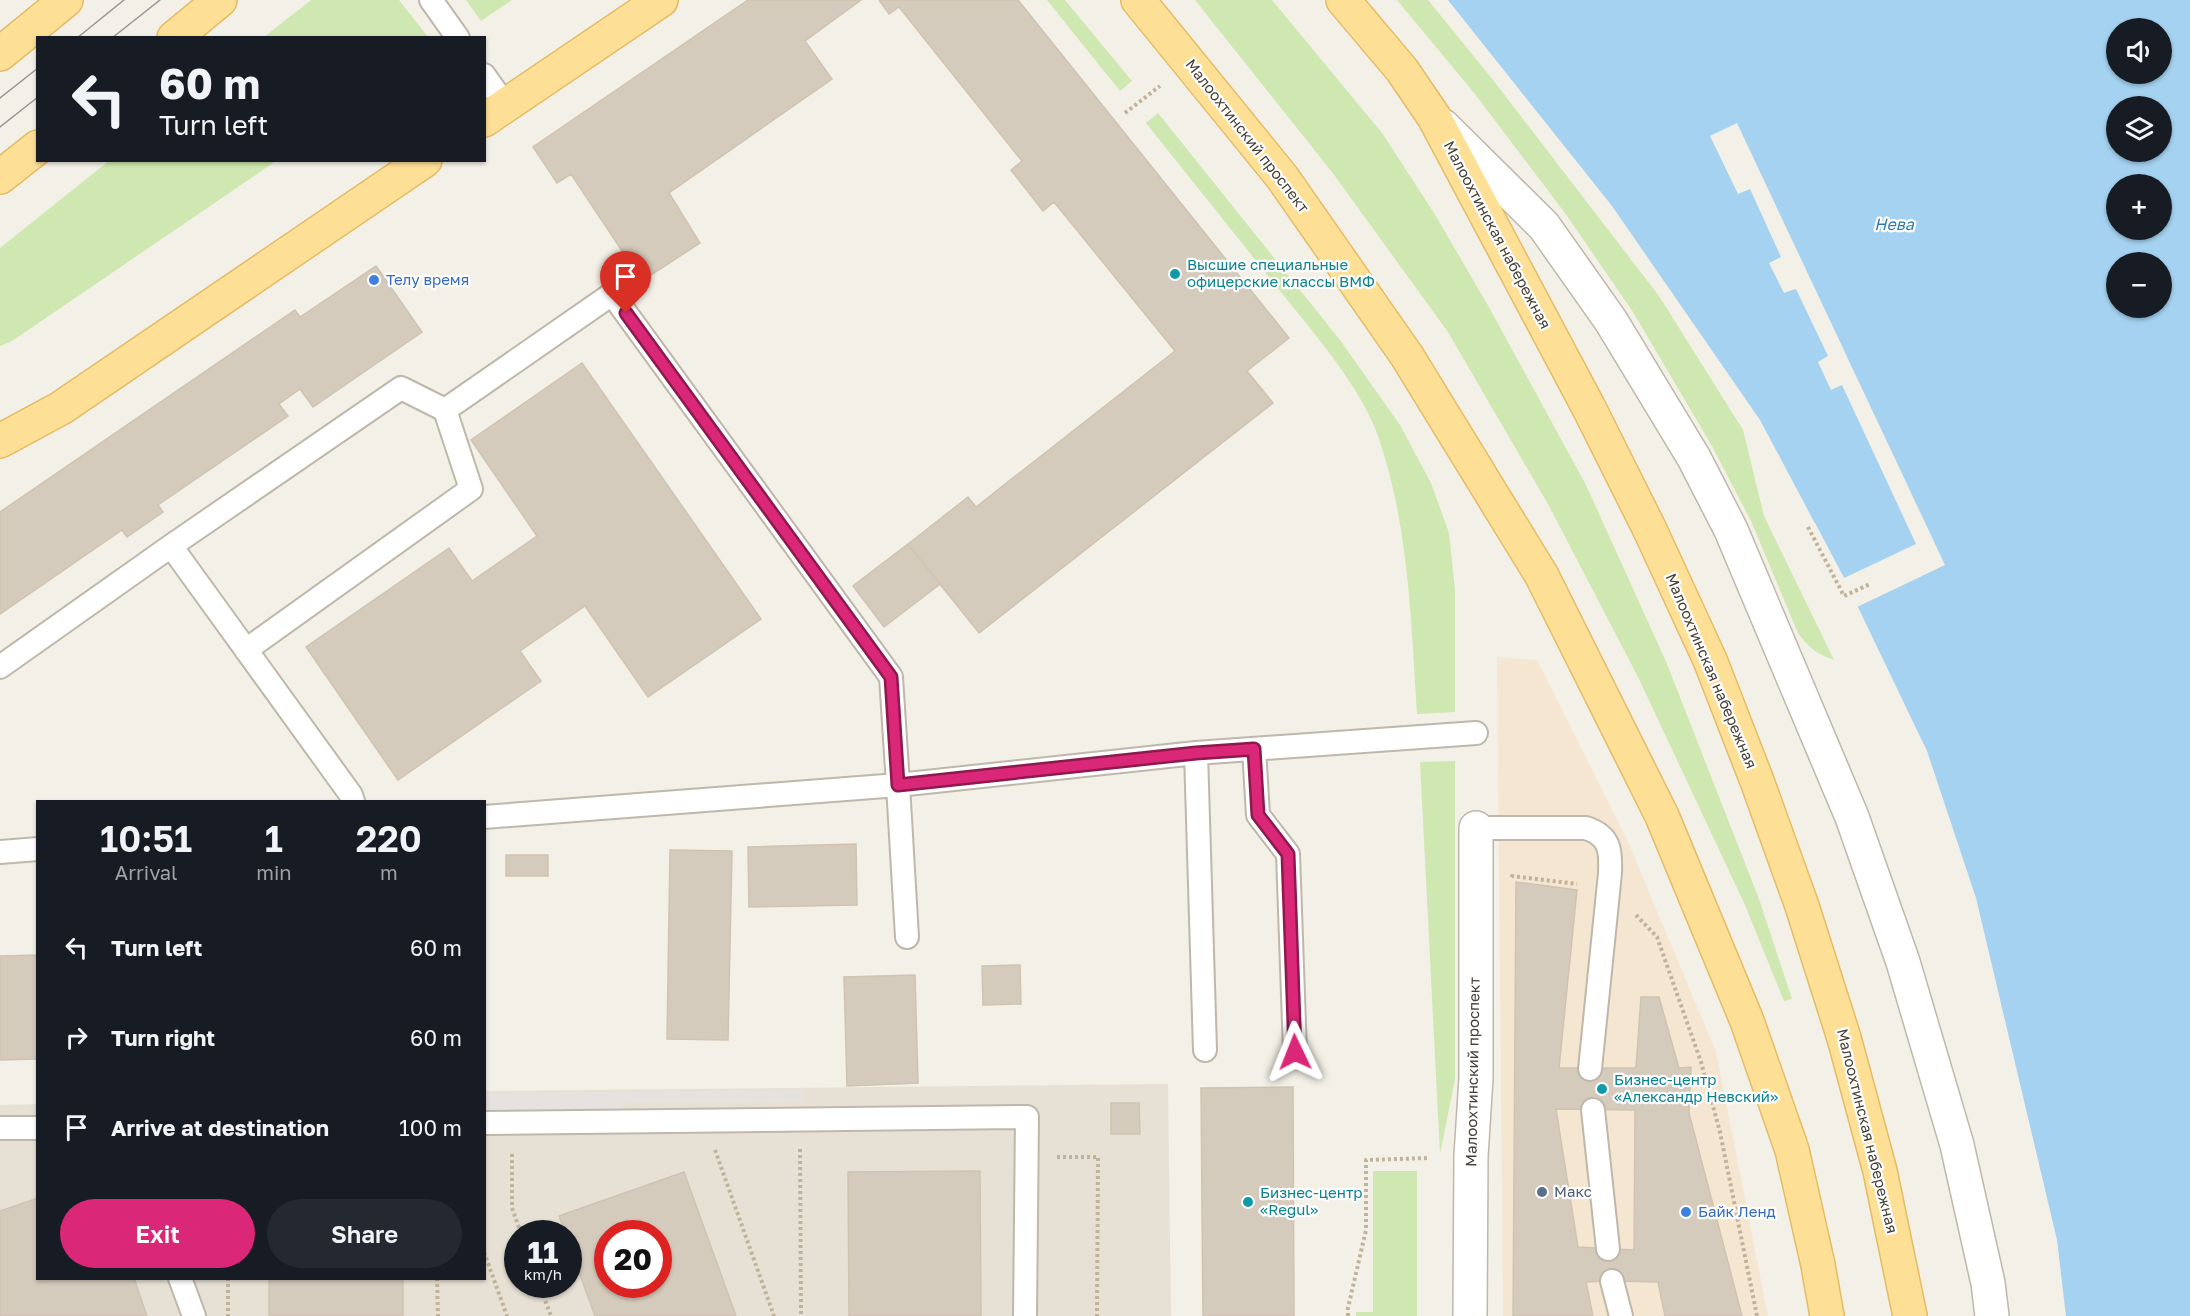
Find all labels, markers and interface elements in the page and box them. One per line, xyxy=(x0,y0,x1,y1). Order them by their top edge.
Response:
map controls xyxy=(2106,18,2172,318)
button: sound xyxy=(2106,18,2172,84)
street label: Малоохтинский проспект xyxy=(1182,55,1314,216)
text: 60 m xyxy=(159,58,260,108)
icon: left xyxy=(60,60,138,138)
button: layers xyxy=(2106,96,2172,162)
text: Turn left xyxy=(159,109,268,141)
street label: Малоохтинская набережная xyxy=(1441,137,1555,332)
button: + xyxy=(2106,174,2172,240)
water label: Нева xyxy=(1874,214,1915,234)
pin xyxy=(600,251,651,313)
button: − xyxy=(2106,252,2172,318)
place label: Высшие специальные офицерские классы ВМФ xyxy=(1187,255,1375,290)
icon: arrive xyxy=(609,260,642,293)
marker: Высшие специальные офицерские классы ВМФ xyxy=(1168,267,1182,281)
place label: Телу время xyxy=(386,270,469,288)
marker: Телу время xyxy=(367,273,381,287)
street label: Малоохтинская набережная xyxy=(1663,570,1761,771)
text: 10:51 xyxy=(100,817,192,860)
text: 1 xyxy=(265,817,283,860)
text: 220 xyxy=(356,817,422,860)
text: Arrival xyxy=(115,860,177,884)
text: min xyxy=(256,860,292,884)
text: m xyxy=(380,860,398,884)
icon: left xyxy=(60,931,93,964)
text: Turn left xyxy=(111,934,202,961)
text: 60 m xyxy=(410,934,462,961)
street label: Малоохтинский проспект xyxy=(1461,976,1483,1167)
position arrow xyxy=(1263,1020,1327,1084)
icon: right xyxy=(60,1021,93,1054)
text: Turn right xyxy=(111,1024,215,1051)
text: 60 m xyxy=(410,1024,462,1051)
street label: Малоохтинская набережная xyxy=(1834,1027,1902,1235)
place label: Бизнес-центр «Александр Невский» xyxy=(1614,1070,1778,1105)
marker: Бизнес-центр «Александр Невский» xyxy=(1595,1082,1609,1096)
icon: arrive xyxy=(60,1111,93,1144)
text: Arrive at destination xyxy=(111,1114,329,1141)
text: 100 m xyxy=(399,1114,462,1141)
place label: Макс xyxy=(1554,1182,1592,1200)
place label: Бизнес-центр «Regul» xyxy=(1260,1183,1362,1218)
marker: Макс xyxy=(1535,1185,1549,1199)
marker: Бизнес-центр «Regul» xyxy=(1241,1195,1255,1209)
button: Exit xyxy=(60,1199,255,1268)
button: Share xyxy=(267,1199,462,1268)
place label: Байк Ленд xyxy=(1698,1202,1776,1220)
marker: Байк Ленд xyxy=(1679,1205,1693,1219)
speed limit sign: 20 xyxy=(594,1220,672,1298)
text: 11 xyxy=(528,1234,558,1270)
text: km/h xyxy=(524,1265,562,1283)

